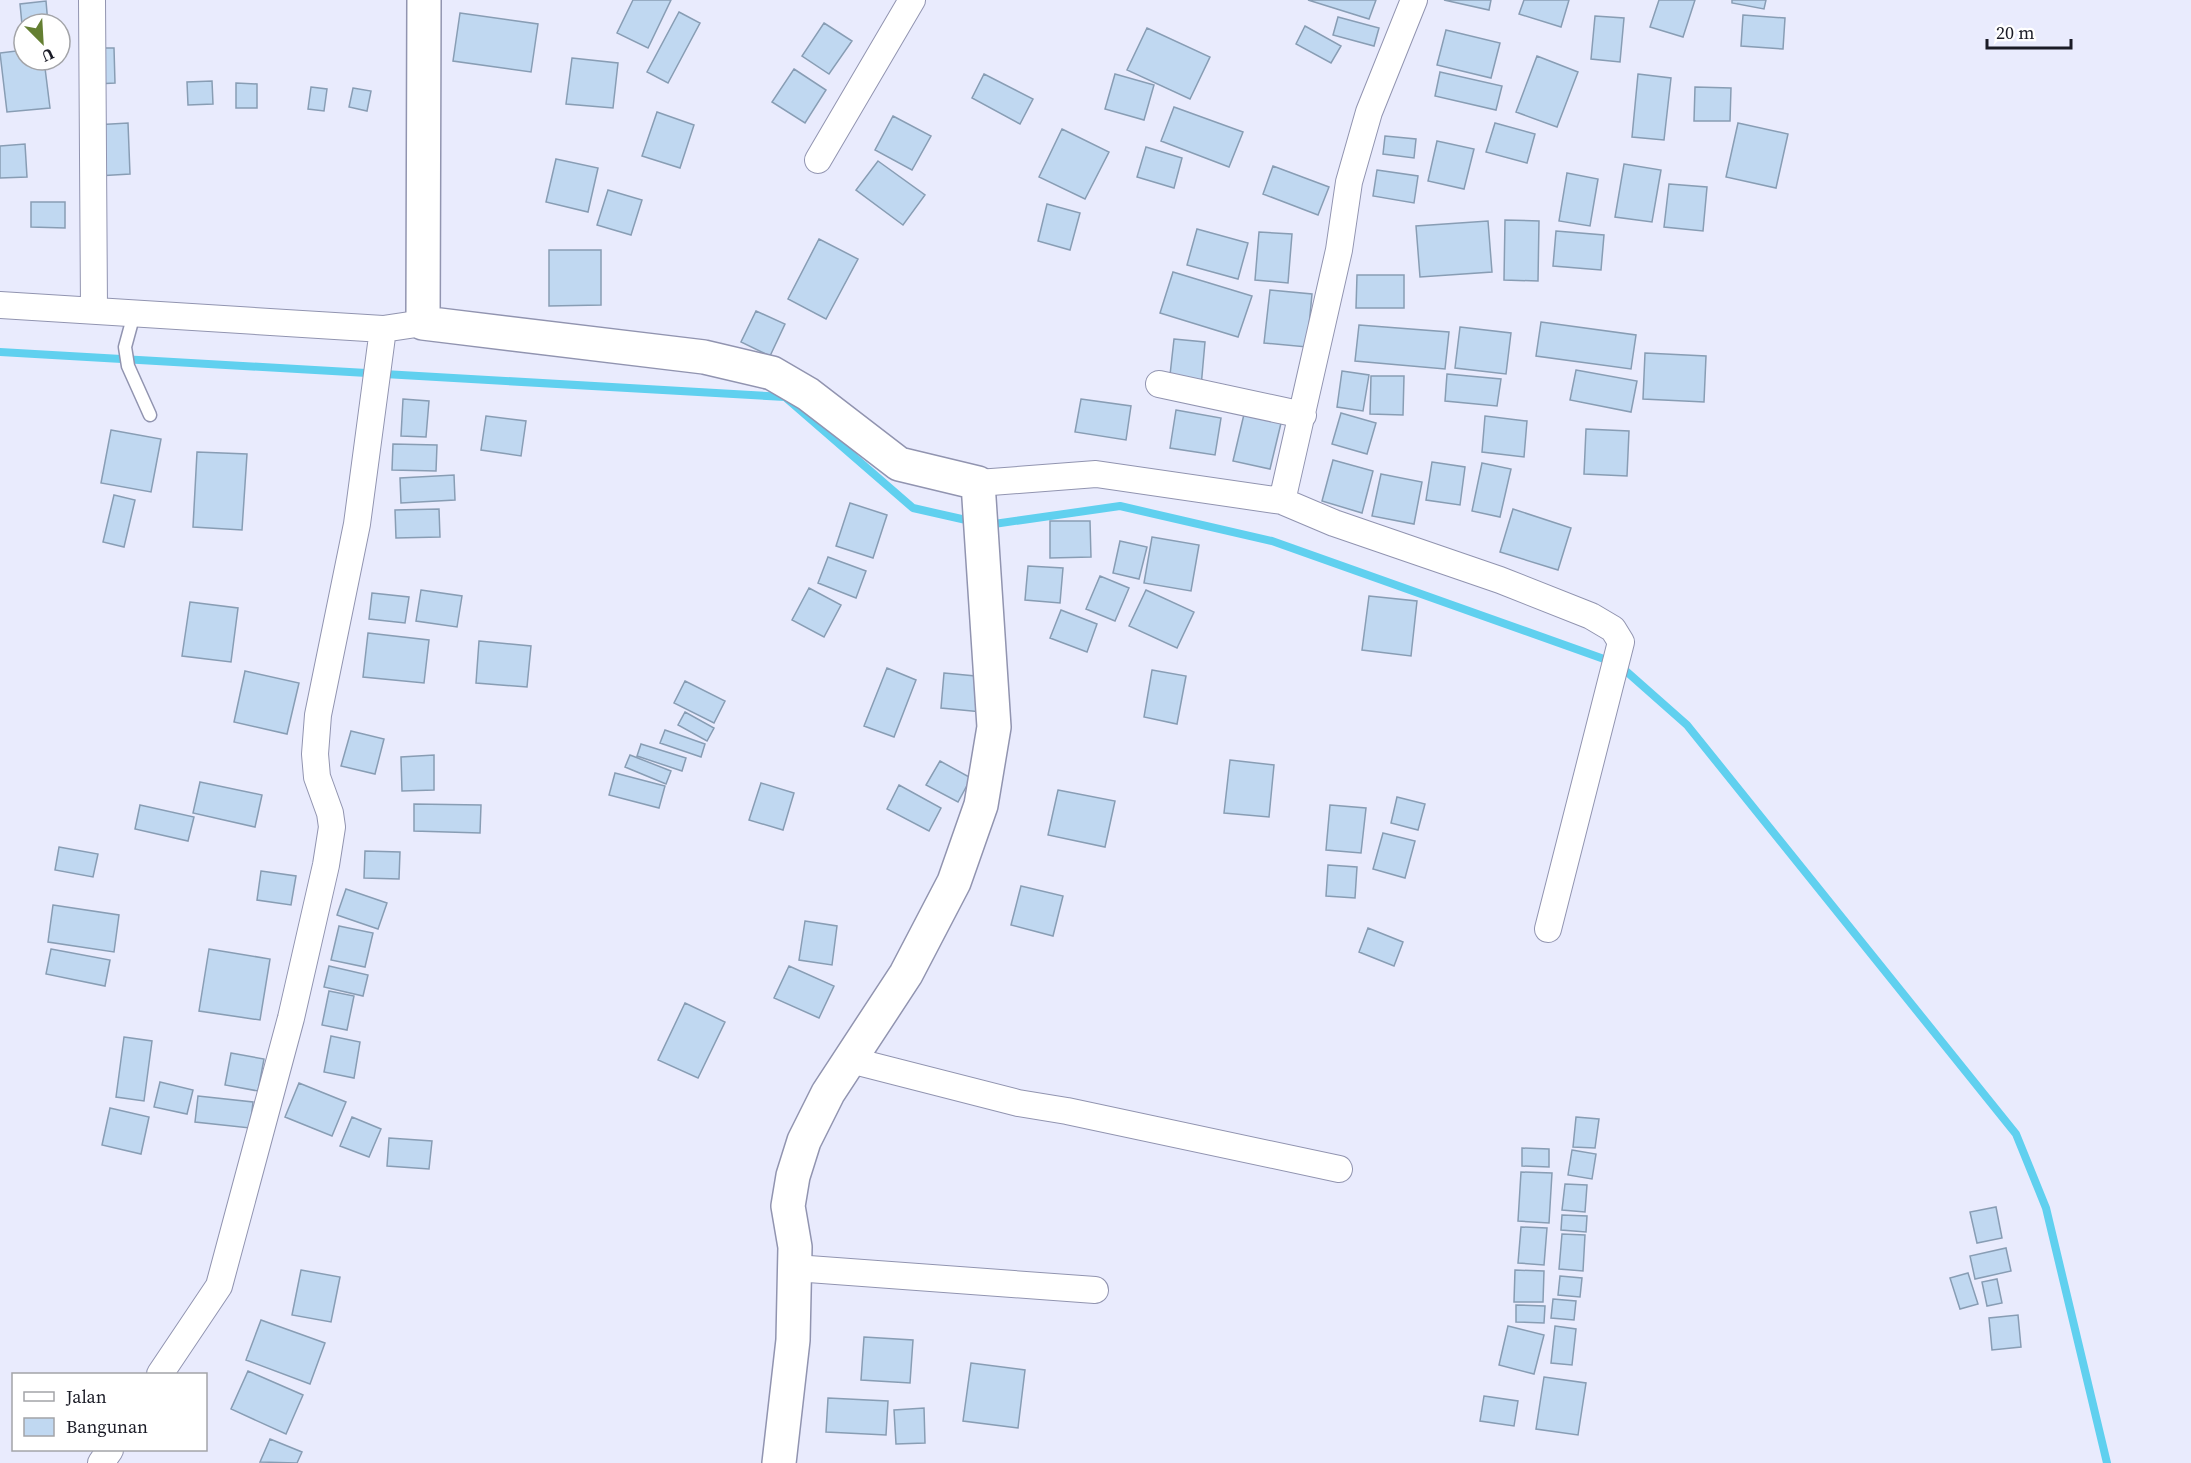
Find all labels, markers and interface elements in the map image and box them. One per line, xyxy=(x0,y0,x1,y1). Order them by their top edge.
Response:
north arrow xyxy=(12,12,72,72)
scale bar xyxy=(1987,12,2071,50)
text: 20 m xyxy=(1996,20,2034,45)
text: U xyxy=(38,43,58,68)
legend xyxy=(12,1373,207,1451)
text: Jalan xyxy=(65,1384,107,1409)
text: Bangunan xyxy=(66,1414,148,1439)

